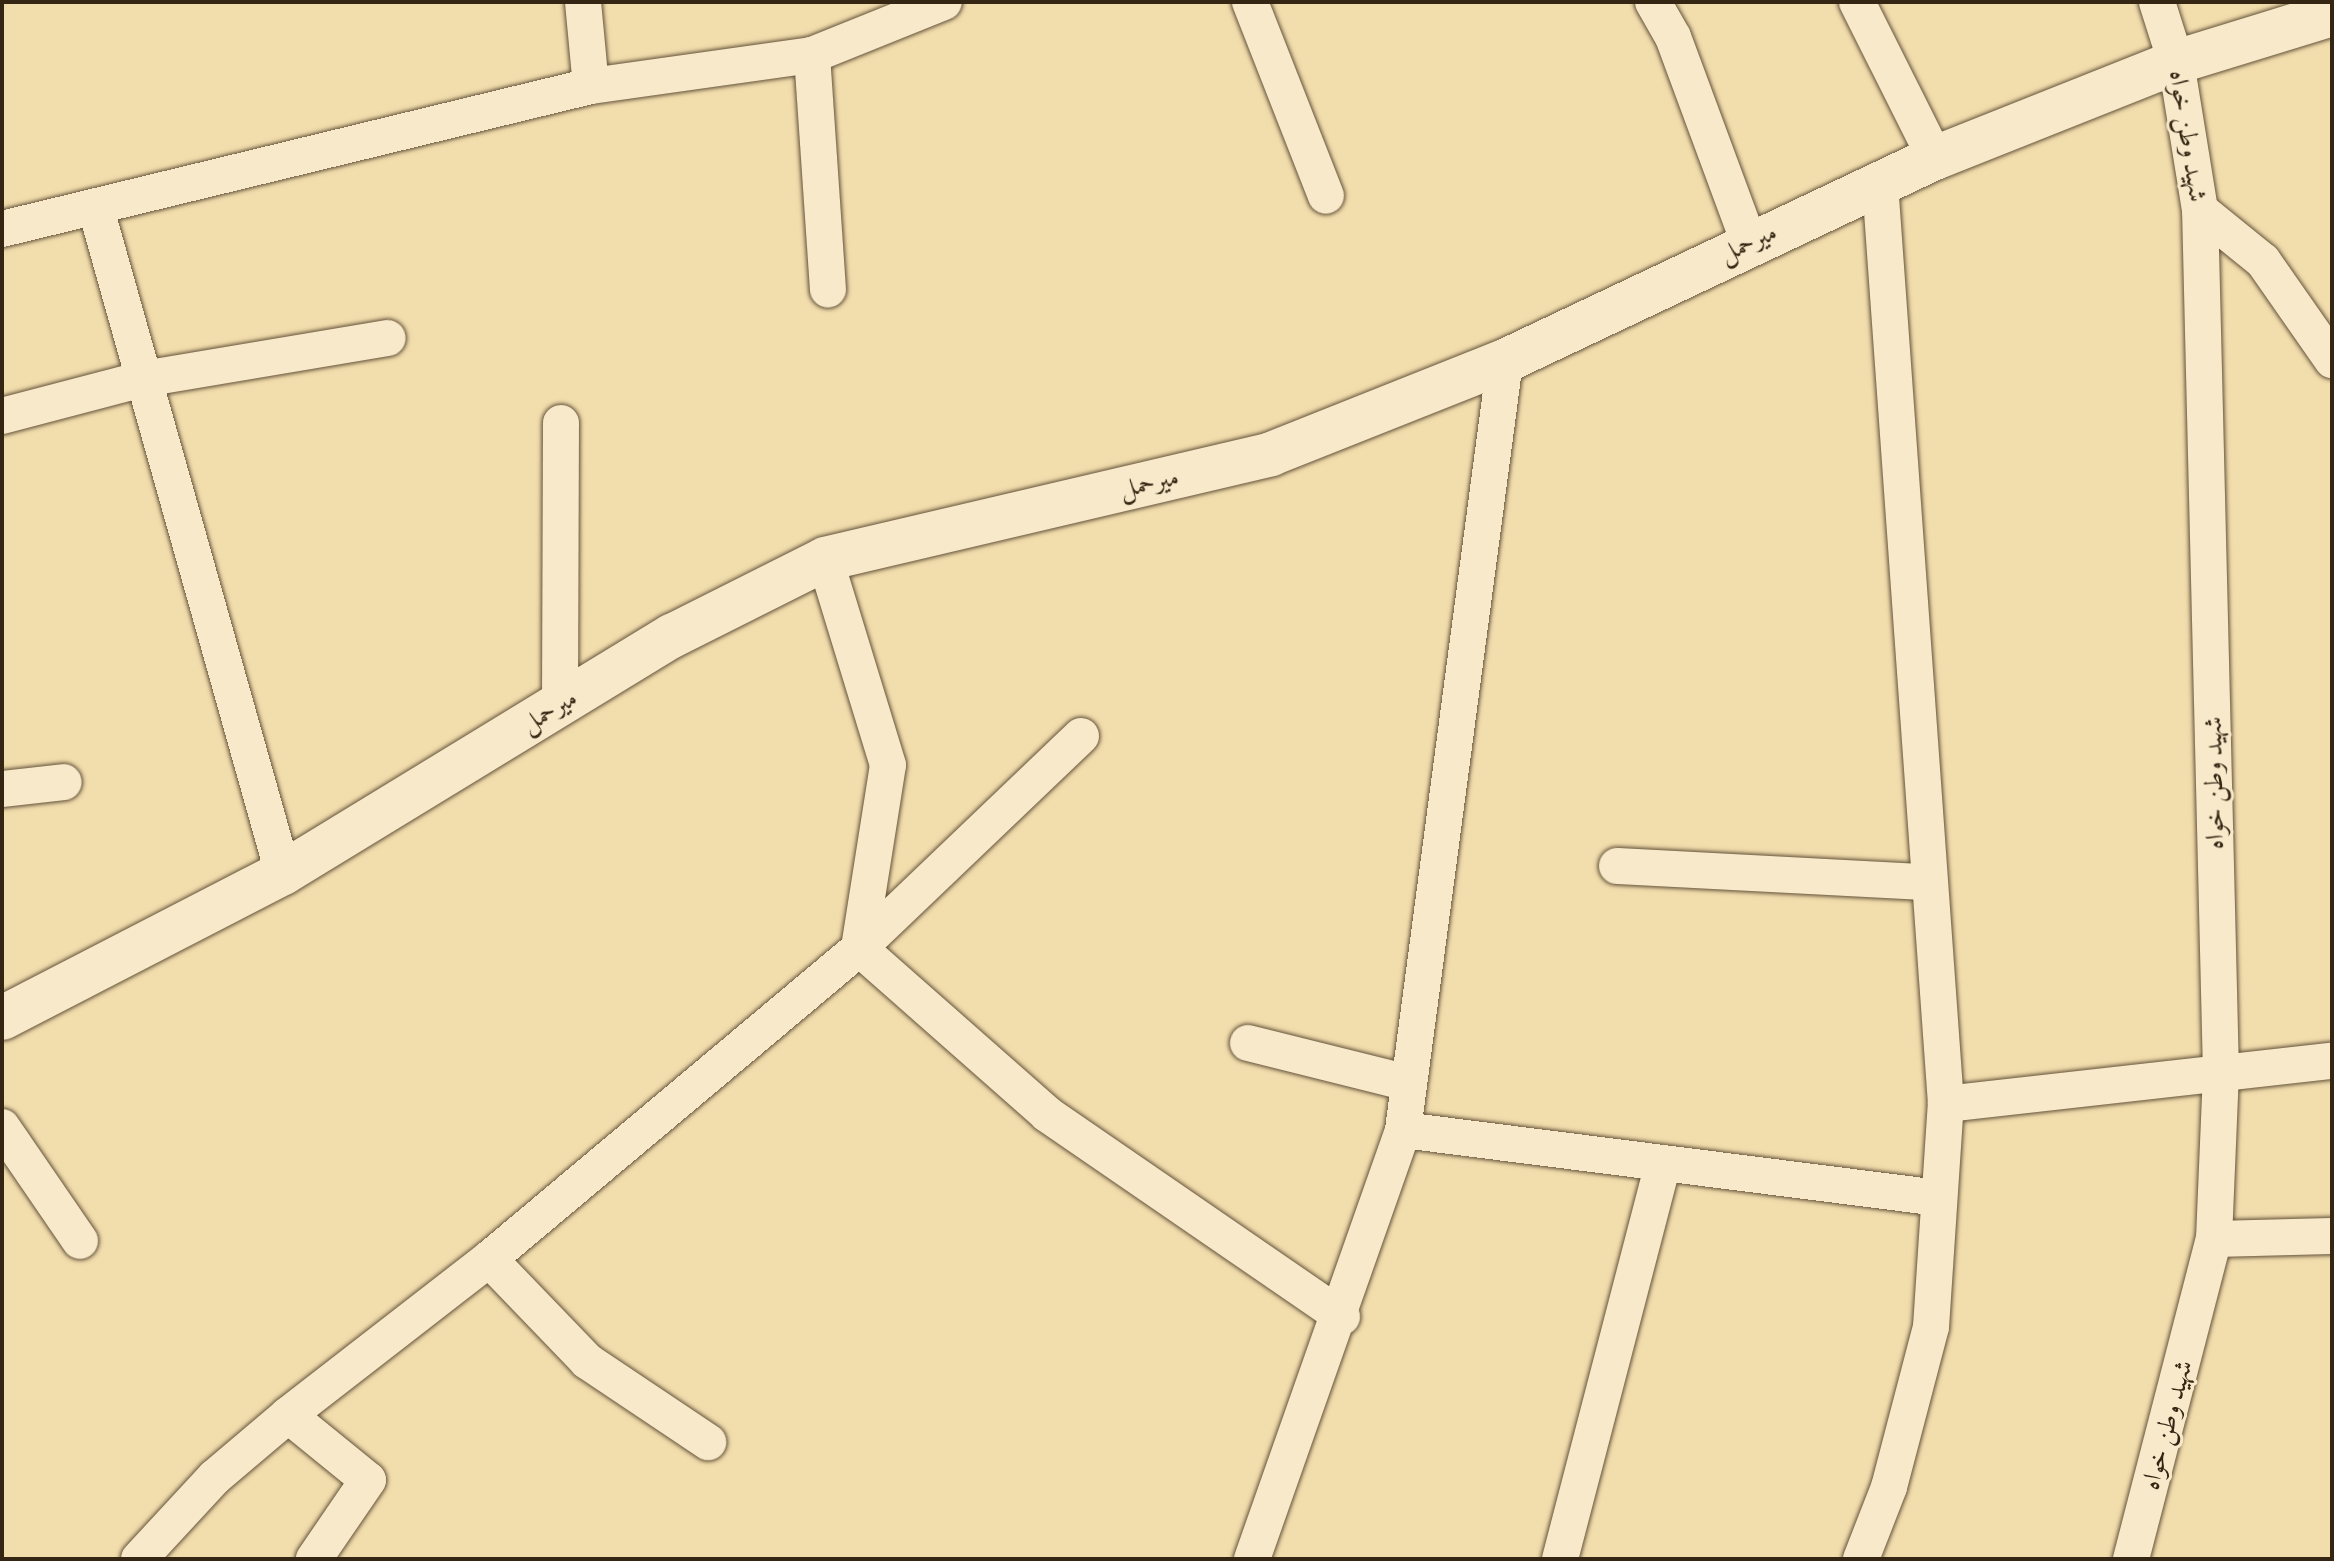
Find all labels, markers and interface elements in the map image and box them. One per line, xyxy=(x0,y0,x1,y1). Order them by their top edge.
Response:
street label: شهید وطن خواه xyxy=(2162,68,2214,204)
street label: میرحمل xyxy=(1714,216,1782,270)
street label: میرحمل xyxy=(1116,461,1182,505)
street label: میرحمل xyxy=(515,682,583,740)
street label: شهید وطن خواه xyxy=(2197,716,2231,850)
street label: شهید وطن خواه xyxy=(2135,1357,2199,1493)

